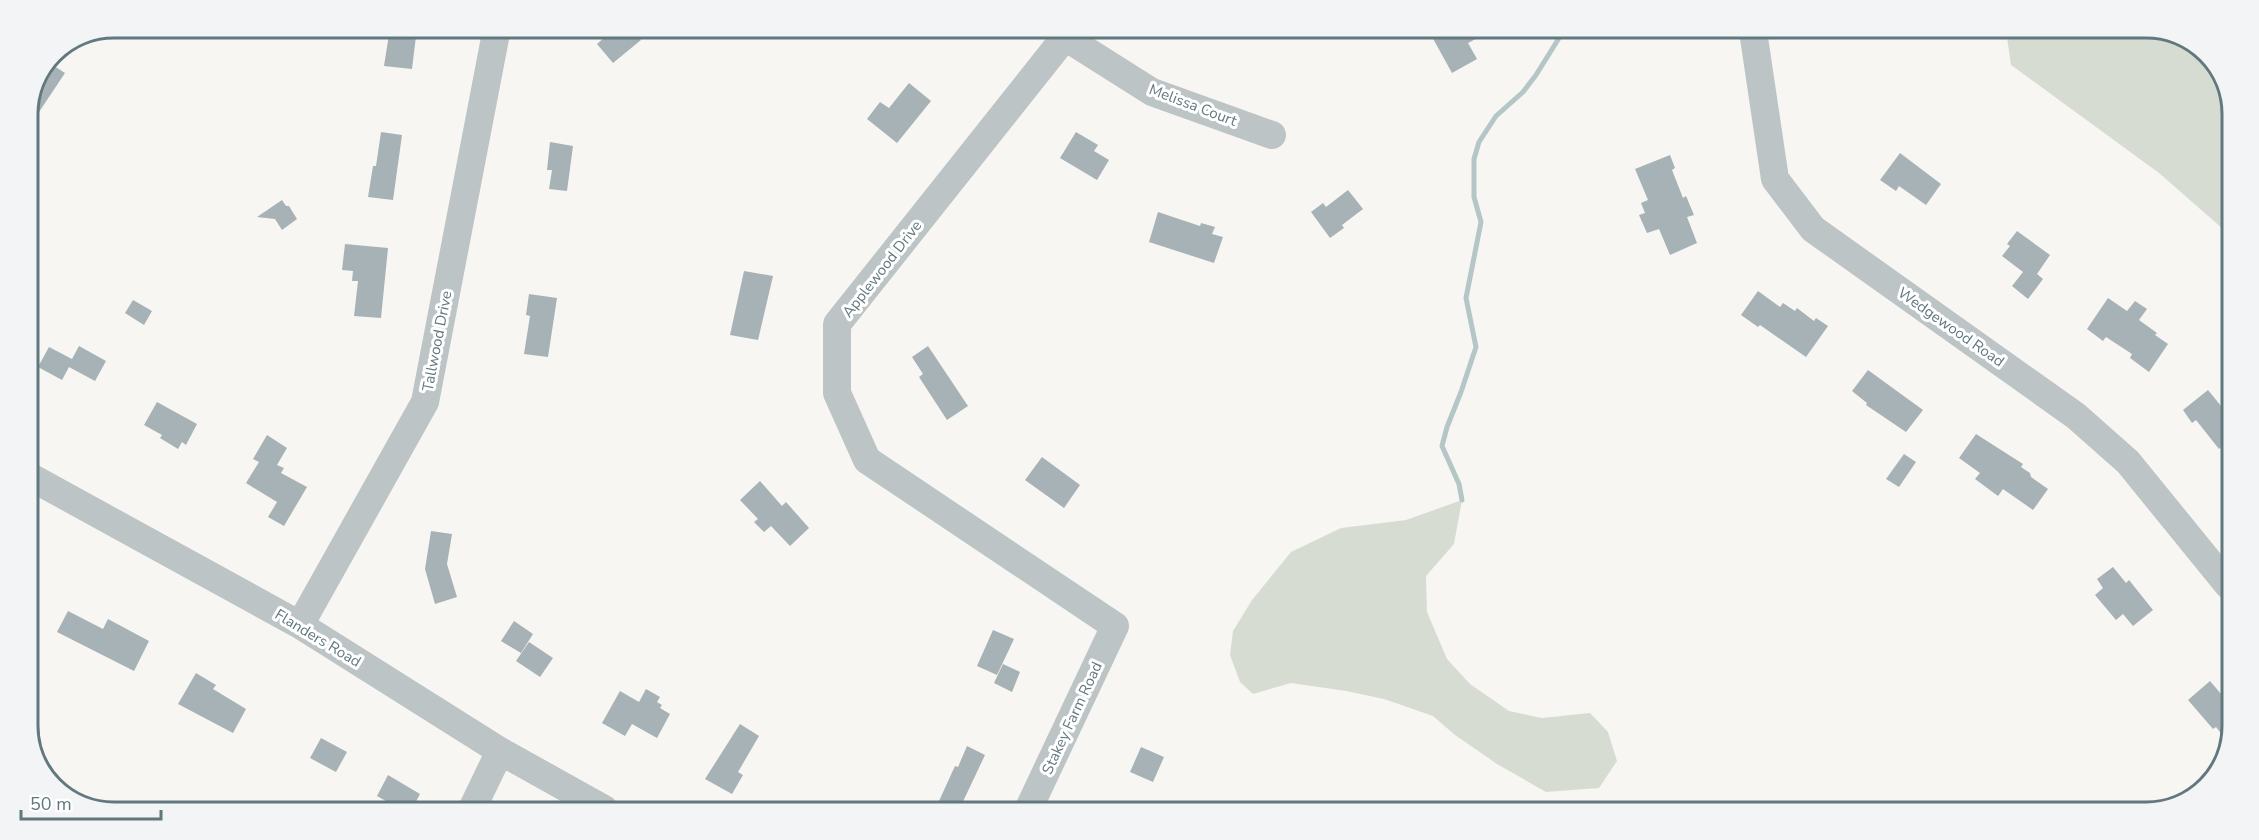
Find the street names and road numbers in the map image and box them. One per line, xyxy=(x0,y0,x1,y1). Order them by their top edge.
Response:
street label: Melissa Court xyxy=(1146,79,1240,131)
street label: Applewood Drive xyxy=(838,216,926,322)
street label: Wedgewood Road xyxy=(1894,283,2008,371)
street label: Tallwood Drive xyxy=(417,289,457,393)
street label: Flanders Road xyxy=(271,604,365,672)
street label: Stakey Farm Road xyxy=(1037,658,1107,778)

